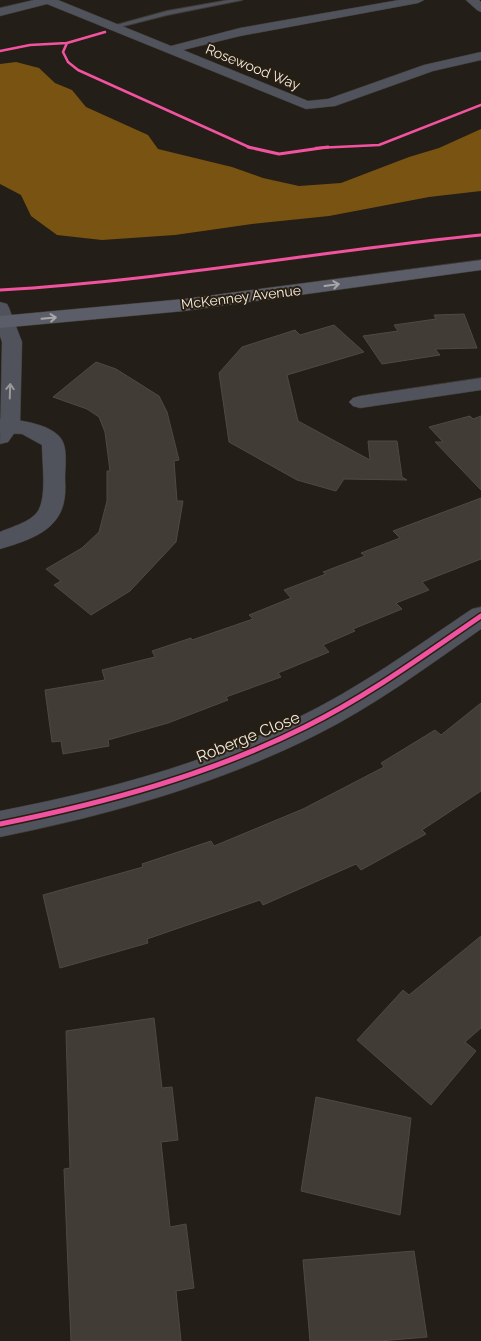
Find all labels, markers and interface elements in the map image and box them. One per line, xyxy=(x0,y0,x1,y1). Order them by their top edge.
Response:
street label: Rosewood Way xyxy=(203,41,303,93)
one-way arrow xyxy=(323,280,339,290)
street label: McKenney Avenue xyxy=(180,282,302,312)
one-way arrow xyxy=(40,314,56,323)
one-way arrow xyxy=(5,383,15,400)
street label: Roberge Close xyxy=(194,708,302,766)

